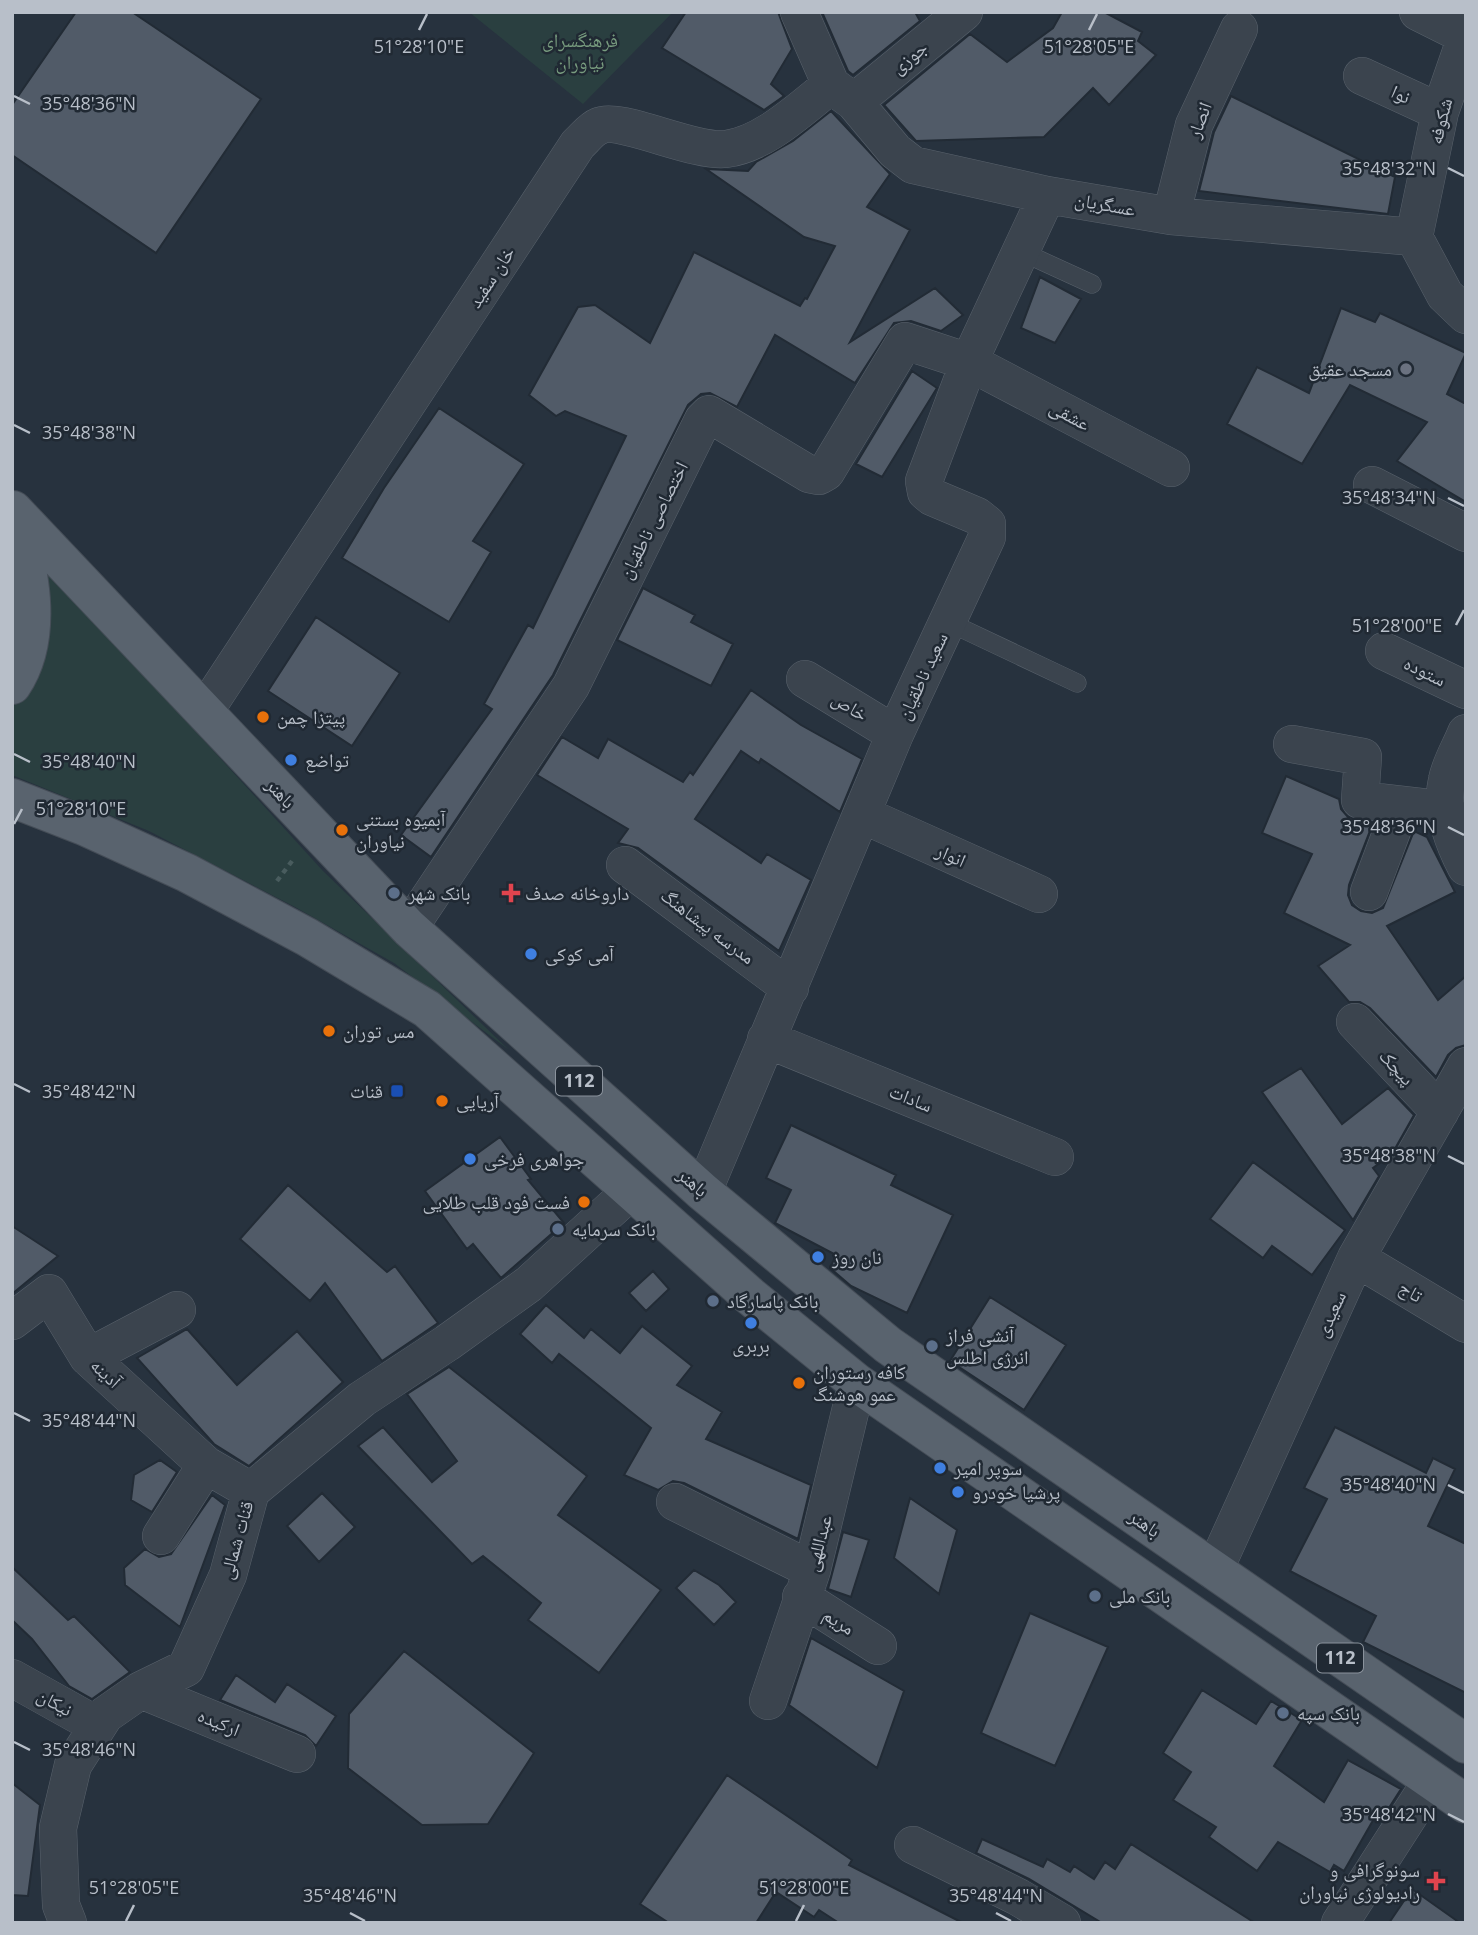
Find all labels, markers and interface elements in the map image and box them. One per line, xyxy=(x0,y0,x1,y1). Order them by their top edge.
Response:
park label: فرهنگسرای نیاوران xyxy=(542,27,618,75)
text: 51°28'10"E xyxy=(374,34,464,58)
street label: جوزی xyxy=(885,34,933,80)
text: 51°28'05"E xyxy=(1044,34,1134,58)
street label: نوا xyxy=(1387,78,1415,110)
text: 35°48'36"N xyxy=(42,91,136,115)
street label: شکوفه xyxy=(1422,95,1458,147)
street label: انصار xyxy=(1180,98,1218,143)
text: 35°48'32"N xyxy=(1342,156,1436,180)
street label: عسگریان xyxy=(1073,186,1138,222)
street label: خان سفید xyxy=(461,241,521,313)
place label: مسجد عقیق xyxy=(1308,356,1392,382)
marker: مسجد عقیق xyxy=(1398,361,1414,377)
street label: عشقی xyxy=(1045,394,1095,437)
text: 35°48'38"N xyxy=(42,420,136,444)
street label: اختصاصی ناطقیان xyxy=(612,457,694,583)
text: 35°48'34"N xyxy=(1342,485,1436,509)
text: 51°28'00"E xyxy=(1352,613,1442,637)
street label: سعید ناطقیان xyxy=(890,628,954,724)
street label: ستوده xyxy=(1400,650,1450,692)
street label: خاص xyxy=(827,685,873,727)
place label: پیتزا چمن xyxy=(277,704,345,730)
marker: پیتزا چمن xyxy=(255,709,271,725)
place label: تواضع xyxy=(305,747,349,773)
text: 35°48'40"N xyxy=(42,749,136,773)
marker: تواضع xyxy=(283,752,299,768)
street label: باهنر xyxy=(260,771,302,814)
text: 51°28'10"E xyxy=(36,796,126,820)
place label: آبمیوه بستنی نیاوران xyxy=(356,806,446,854)
text: 35°48'36"N xyxy=(1342,814,1436,838)
marker: آبمیوه بستنی نیاوران xyxy=(334,822,350,838)
street label: انوار xyxy=(931,837,970,873)
place label: بانک شهر xyxy=(407,880,470,906)
place label: داروخانه صدف xyxy=(525,880,629,906)
street label: مدرسه پیشاهنگ xyxy=(656,882,760,970)
marker: بانک شهر xyxy=(386,885,402,901)
marker: داروخانه صدف xyxy=(503,885,519,901)
place label: آمی کوکی xyxy=(545,941,615,967)
marker: آمی کوکی xyxy=(523,946,539,962)
place label: مس توران xyxy=(343,1018,414,1044)
marker: مس توران xyxy=(321,1023,337,1039)
street label: پیچک xyxy=(1374,1043,1420,1091)
road number: 112 xyxy=(556,1066,602,1096)
place label: قنات xyxy=(350,1078,383,1104)
street label: سادات xyxy=(886,1078,936,1118)
text: 35°48'42"N xyxy=(42,1079,136,1103)
marker: قنات xyxy=(389,1083,405,1099)
place label: آریایی xyxy=(456,1088,500,1114)
marker: آریایی xyxy=(434,1093,450,1109)
text: 35°48'38"N xyxy=(1342,1143,1436,1167)
place label: جواهری فرخی xyxy=(484,1146,584,1172)
marker: جواهری فرخی xyxy=(462,1151,478,1167)
street label: باهنر xyxy=(671,1161,714,1203)
place label: فست فود قلب طلایی xyxy=(422,1189,570,1215)
marker: فست فود قلب طلایی xyxy=(576,1194,592,1210)
place label: بانک سرمایه xyxy=(572,1216,656,1242)
marker: بانک سرمایه xyxy=(550,1221,566,1237)
place label: نان روز xyxy=(831,1244,882,1270)
marker: نان روز xyxy=(810,1249,826,1265)
street label: تاج xyxy=(1394,1274,1428,1308)
street label: سعیدی xyxy=(1308,1287,1352,1341)
place label: بانک پاسارگاد xyxy=(727,1288,818,1314)
marker: بانک پاسارگاد xyxy=(705,1293,721,1309)
marker: بربری xyxy=(743,1315,759,1331)
place label: آنشی فراز انرژی اطلس xyxy=(945,1322,1028,1370)
place label: بربری xyxy=(732,1332,770,1358)
marker: آنشی فراز انرژی اطلس xyxy=(924,1338,940,1354)
street label: آدینه xyxy=(85,1352,128,1395)
place label: کافه رستوران عمو هوشنگ xyxy=(813,1359,906,1407)
marker: کافه رستوران عمو هوشنگ xyxy=(791,1375,807,1391)
text: 35°48'44"N xyxy=(42,1408,136,1432)
place label: سوپر امیر xyxy=(953,1455,1022,1481)
marker: سوپر امیر xyxy=(932,1460,948,1476)
text: 35°48'40"N xyxy=(1342,1472,1436,1496)
place label: پرشیا خودرو xyxy=(972,1479,1060,1505)
marker: پرشیا خودرو xyxy=(950,1484,966,1500)
street label: قنات شمالى xyxy=(212,1498,260,1582)
street label: باهنر xyxy=(1123,1502,1166,1543)
street label: عبداللهی xyxy=(798,1511,838,1574)
place label: بانک ملی xyxy=(1109,1583,1170,1609)
marker: بانک ملی xyxy=(1087,1588,1103,1604)
street label: مریم xyxy=(818,1601,860,1641)
road number: 112 xyxy=(1317,1644,1363,1672)
street label: نیکان xyxy=(33,1682,77,1722)
place label: بانک سپه xyxy=(1297,1700,1360,1726)
street label: ارکیده xyxy=(194,1702,244,1742)
marker: بانک سپه xyxy=(1275,1705,1291,1721)
text: 35°48'46"N xyxy=(42,1737,136,1761)
text: 35°48'42"N xyxy=(1342,1802,1436,1826)
place label: سونوگرافی و رادیولوژی نیاوران xyxy=(1299,1857,1420,1905)
marker: سونوگرافی و رادیولوژی نیاوران xyxy=(1426,1871,1446,1891)
text: 51°28'05"E xyxy=(89,1875,179,1899)
text: 51°28'00"E xyxy=(759,1875,849,1899)
text: 35°48'46"N xyxy=(303,1883,397,1907)
text: 35°48'44"N xyxy=(949,1883,1043,1907)

